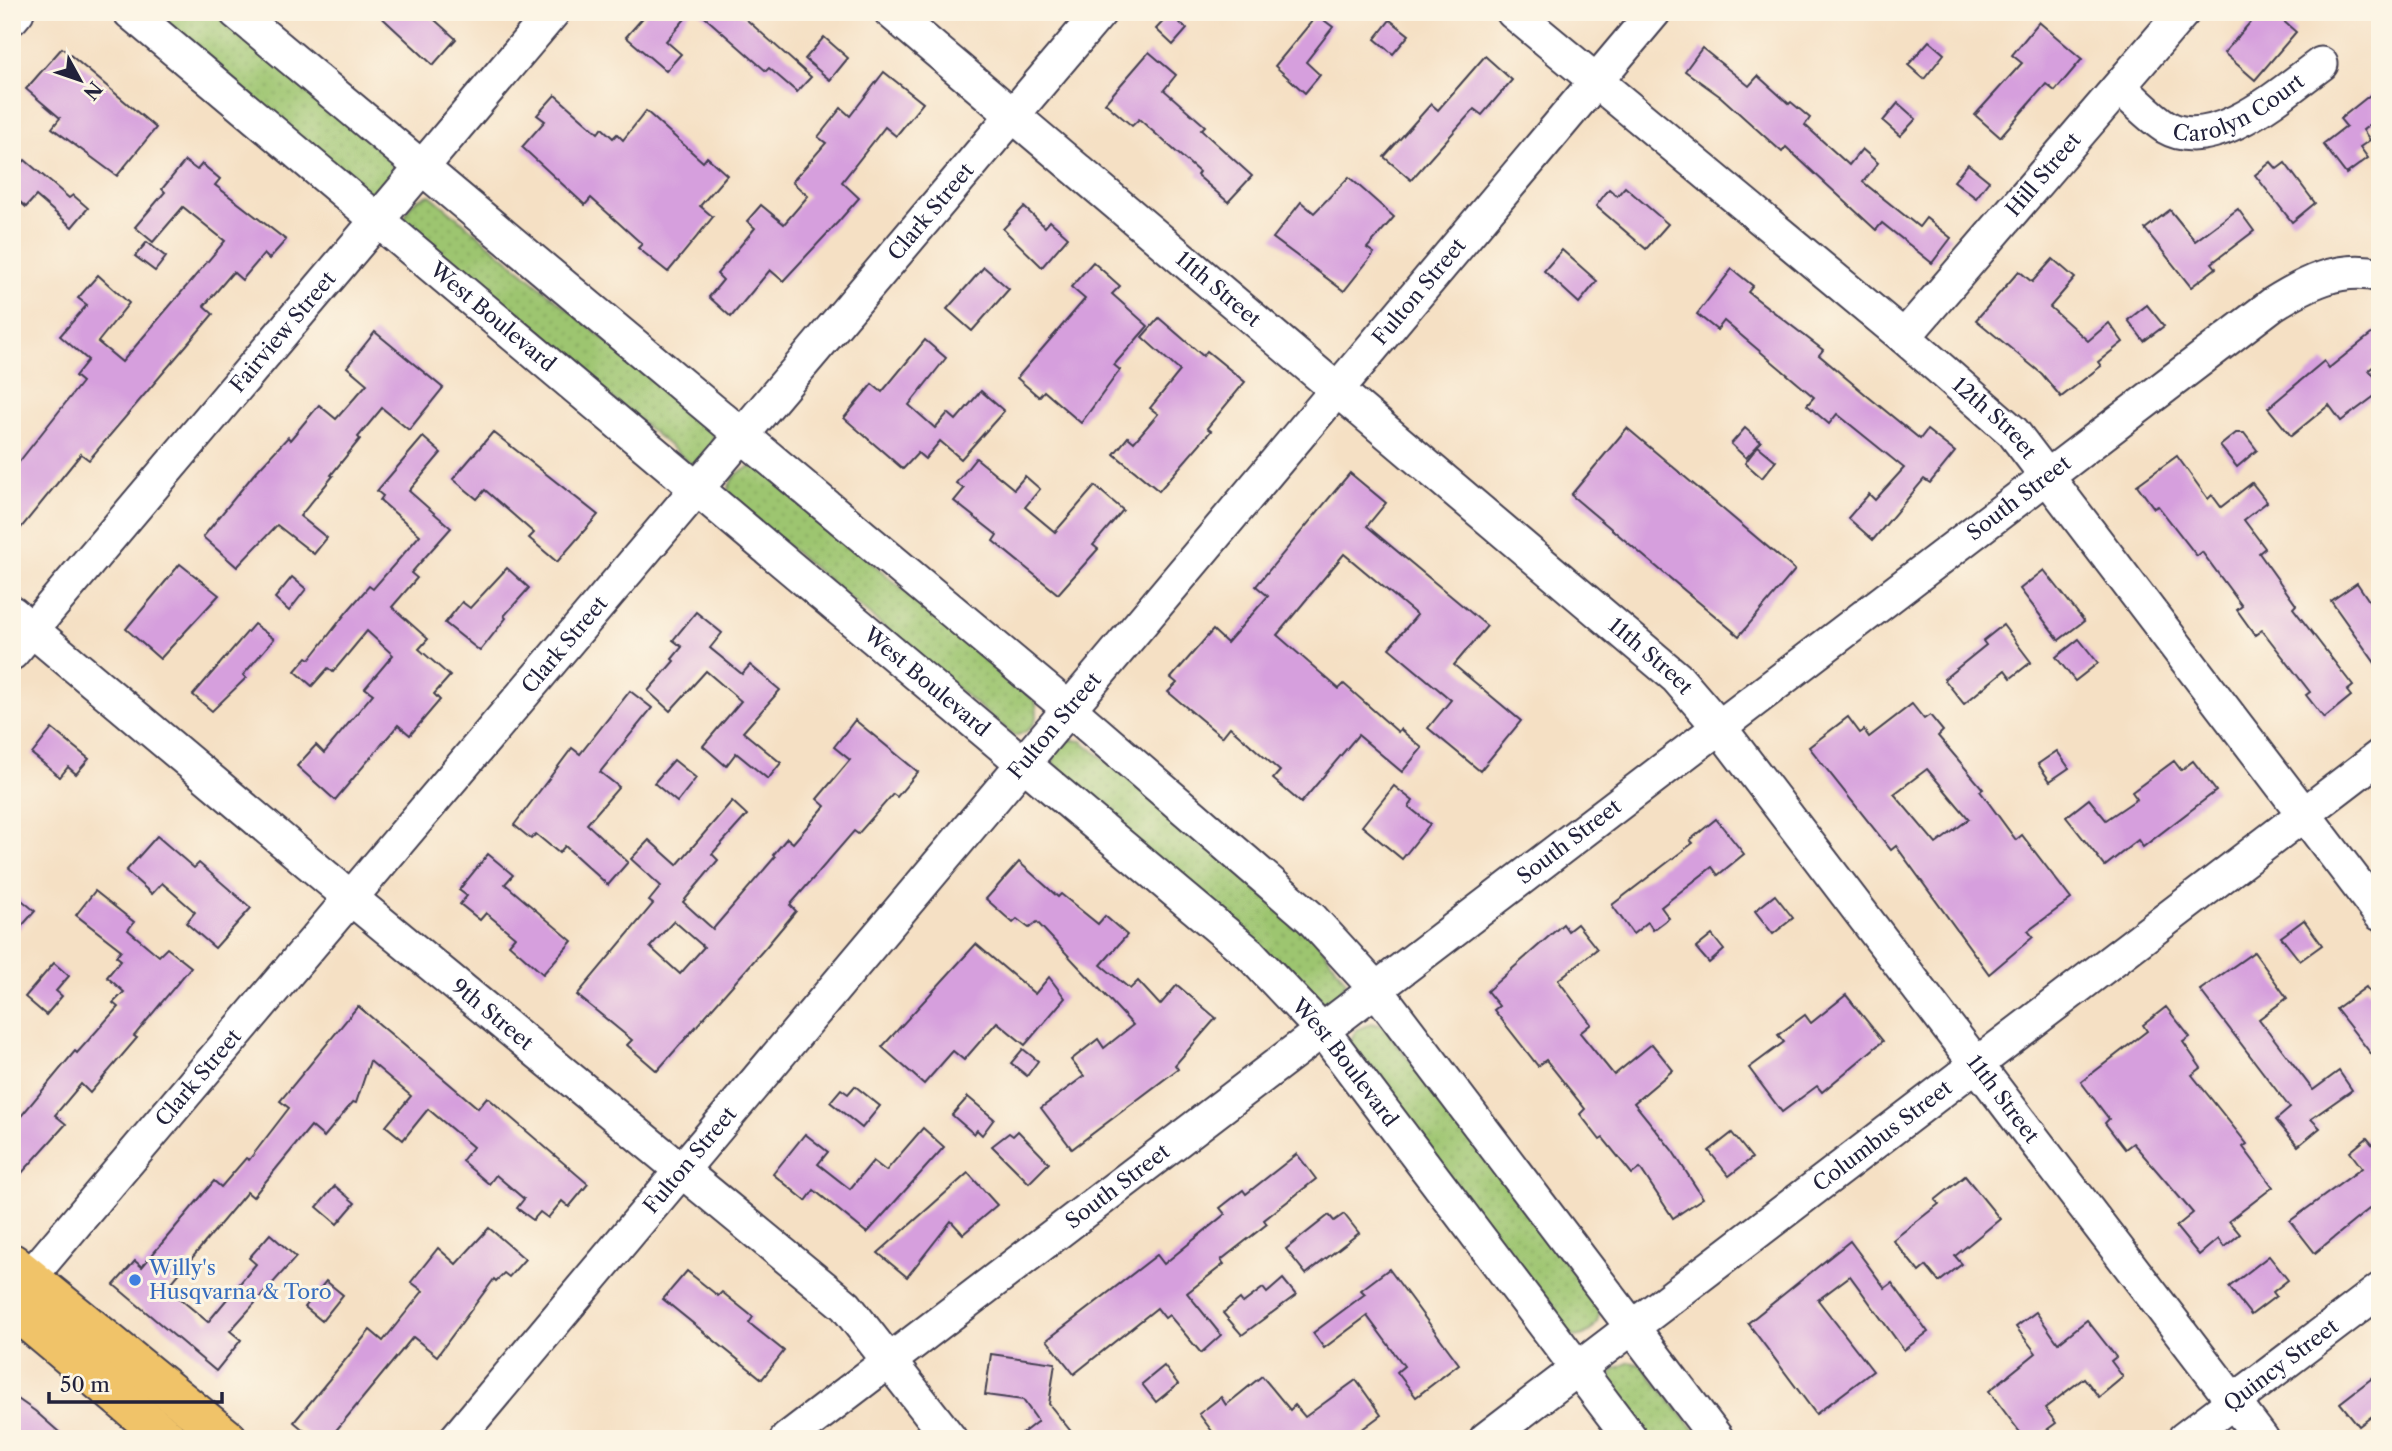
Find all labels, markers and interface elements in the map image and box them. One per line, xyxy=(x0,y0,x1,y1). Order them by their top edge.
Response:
north arrow xyxy=(46,46,116,116)
street label: Carolyn Court xyxy=(2170,68,2309,146)
text: N xyxy=(79,77,107,104)
street label: Hill Street xyxy=(2000,127,2086,221)
street label: Clark Street xyxy=(882,158,979,265)
street label: Fulton Street xyxy=(1367,233,1471,350)
street label: 11th Street xyxy=(1171,246,1267,332)
street label: West Boulevard xyxy=(424,256,561,377)
street label: Fairview Street xyxy=(224,266,341,397)
street label: 12th Street xyxy=(1948,372,2042,464)
street label: South Street xyxy=(1962,450,2076,545)
street label: Clark Street xyxy=(516,590,613,698)
street label: 11th Street xyxy=(1604,613,1699,700)
street label: West Boulevard xyxy=(858,621,995,742)
street label: Fulton Street xyxy=(1002,667,1106,784)
street label: South Street xyxy=(1512,793,1626,889)
street label: 9th Street xyxy=(447,973,539,1055)
street label: West Boulevard xyxy=(1286,992,1404,1132)
street label: Clark Street xyxy=(150,1023,247,1131)
street label: 11th Street xyxy=(1962,1050,2045,1148)
street label: Columbus Street xyxy=(1808,1074,1957,1197)
street label: Fulton Street xyxy=(638,1101,742,1218)
street label: South Street xyxy=(1060,1138,1175,1234)
place label: Willy's Husqvarna & Toro xyxy=(148,1255,332,1304)
marker: Willy's Husqvarna & Toro xyxy=(127,1272,143,1288)
street label: Quincy Street xyxy=(2219,1313,2343,1416)
scale bar xyxy=(49,1360,222,1404)
text: 50 m xyxy=(60,1372,110,1397)

